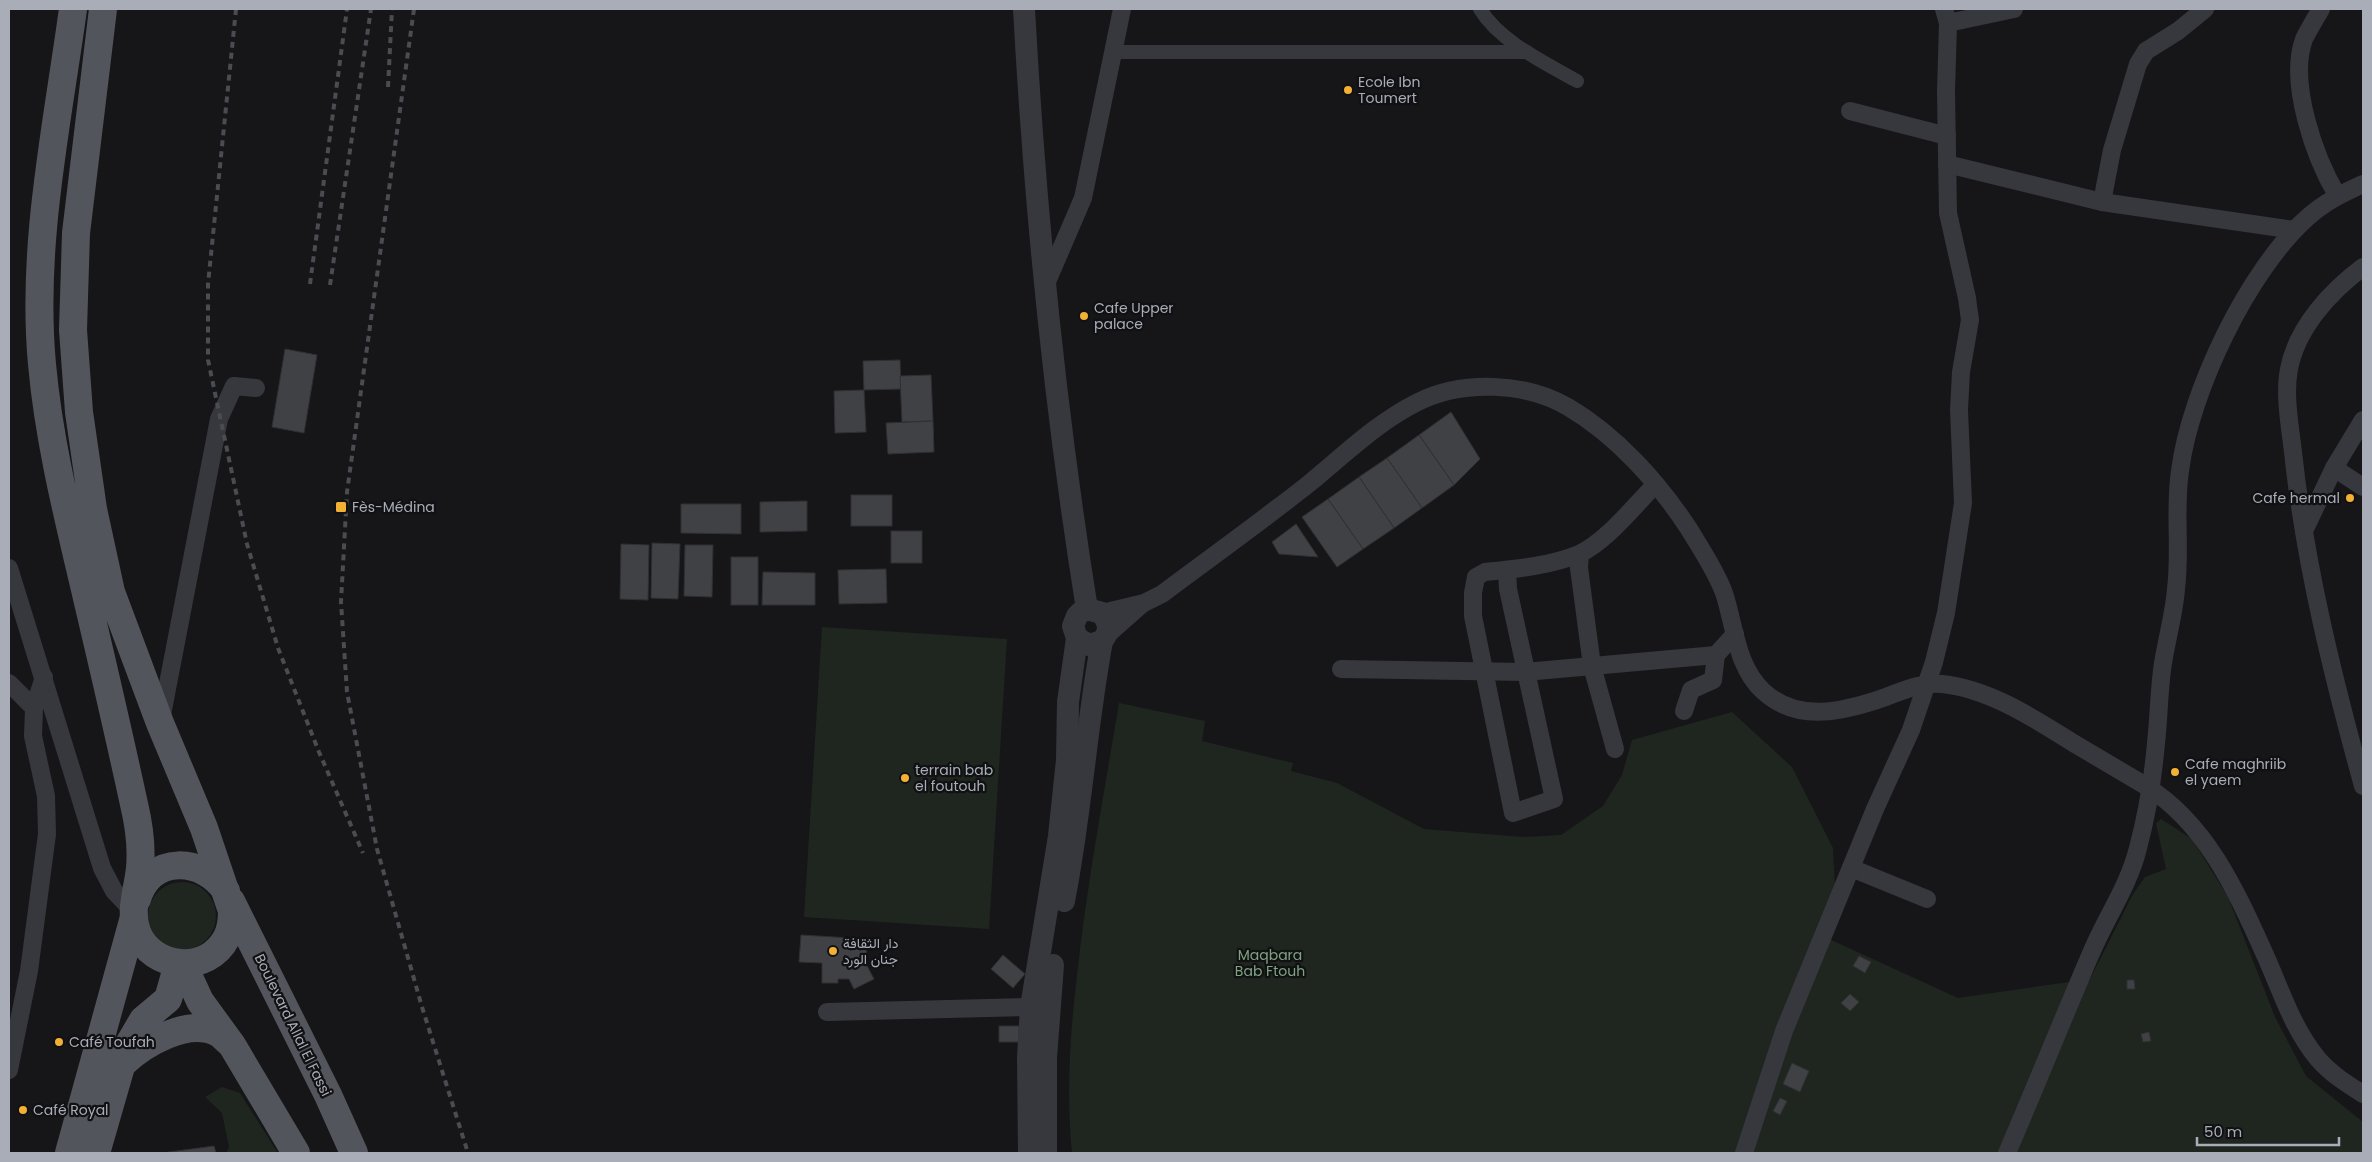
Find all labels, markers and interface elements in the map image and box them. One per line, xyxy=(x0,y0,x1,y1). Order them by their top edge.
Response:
place label: Ecole Ibn Toumert xyxy=(1358,72,1420,108)
marker: Ecole Ibn Toumert xyxy=(1342,84,1354,96)
place label: Cafe Upper palace xyxy=(1094,298,1174,334)
marker: Cafe Upper palace xyxy=(1078,310,1090,322)
place label: Cafe hermal xyxy=(2253,488,2340,508)
marker: Cafe hermal xyxy=(2344,492,2356,504)
place label: Fès-Médina xyxy=(352,497,435,517)
marker: Fès-Médina xyxy=(334,500,348,514)
place label: Cafe maghriib el yaem xyxy=(2185,754,2286,790)
place label: terrain bab el foutouh xyxy=(915,760,993,796)
marker: Cafe maghriib el yaem xyxy=(2169,766,2181,778)
marker: terrain bab el foutouh xyxy=(899,772,911,784)
place label: دار الثقافة جنان الورد xyxy=(843,933,899,969)
marker: دار الثقافة جنان الورد xyxy=(827,945,839,957)
park label: Maqbara Bab Ftouh xyxy=(1235,945,1305,981)
street label: Boulevard Allal El Fassi xyxy=(250,950,336,1100)
place label: Café Toufah xyxy=(69,1032,155,1052)
marker: Café Toufah xyxy=(53,1036,65,1048)
place label: Café Royal xyxy=(33,1100,109,1120)
marker: Café Royal xyxy=(17,1104,29,1116)
scale bar xyxy=(2197,1114,2340,1146)
text: 50 m xyxy=(2204,1121,2242,1142)

